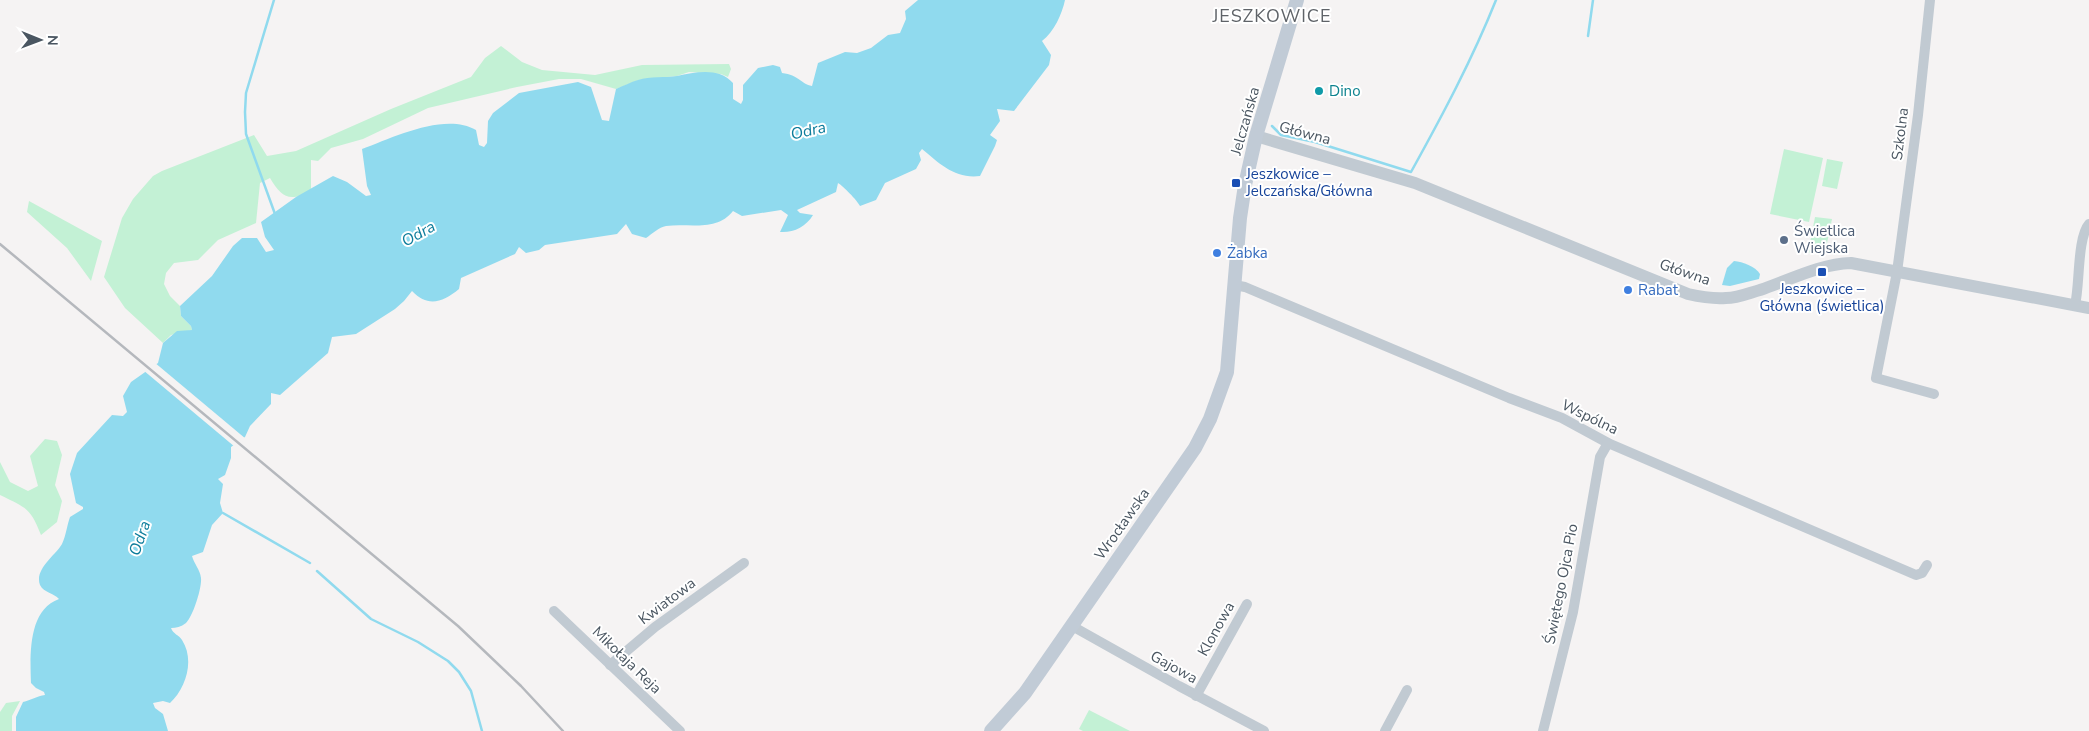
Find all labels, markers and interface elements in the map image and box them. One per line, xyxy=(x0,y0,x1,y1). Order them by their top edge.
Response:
district label: JESZKOWICE xyxy=(1212,4,1331,28)
north arrow xyxy=(15,15,65,65)
text: N xyxy=(43,35,62,46)
place label: Dino xyxy=(1329,81,1360,101)
street label: Jelczańska xyxy=(1225,85,1264,158)
marker: Dino xyxy=(1313,85,1325,97)
street label: Szkolna xyxy=(1887,107,1913,161)
water label: Odra xyxy=(788,116,828,146)
street label: Główna xyxy=(1277,117,1333,149)
place label: Jeszkowice – Jelczańska/Główna xyxy=(1245,164,1373,201)
marker: Jeszkowice – Jelczańska/Główna xyxy=(1230,177,1242,189)
water label: Odra xyxy=(398,216,439,252)
place label: Świetlica Wiejska xyxy=(1794,220,1855,258)
marker: Świetlica Wiejska xyxy=(1778,234,1790,246)
place label: Żabka xyxy=(1227,243,1268,263)
marker: Żabka xyxy=(1211,247,1223,259)
street label: Główna xyxy=(1657,254,1713,290)
marker: Jeszkowice – Główna (świetlica) xyxy=(1816,266,1828,278)
place label: Jeszkowice – Główna (świetlica) xyxy=(1759,279,1885,316)
place label: Rabat xyxy=(1638,280,1679,300)
marker: Rabat xyxy=(1622,284,1634,296)
street label: Wspólna xyxy=(1558,395,1622,439)
street label: Wrocławska xyxy=(1090,484,1154,564)
water label: Odra xyxy=(124,518,156,559)
street label: Świętego Ojca Pio xyxy=(1539,522,1582,646)
street label: Kwiatowa xyxy=(634,573,700,629)
street label: Klonowa xyxy=(1193,598,1239,660)
street label: Mikołaja Reja xyxy=(588,622,666,698)
street label: Gajowa xyxy=(1147,646,1201,688)

